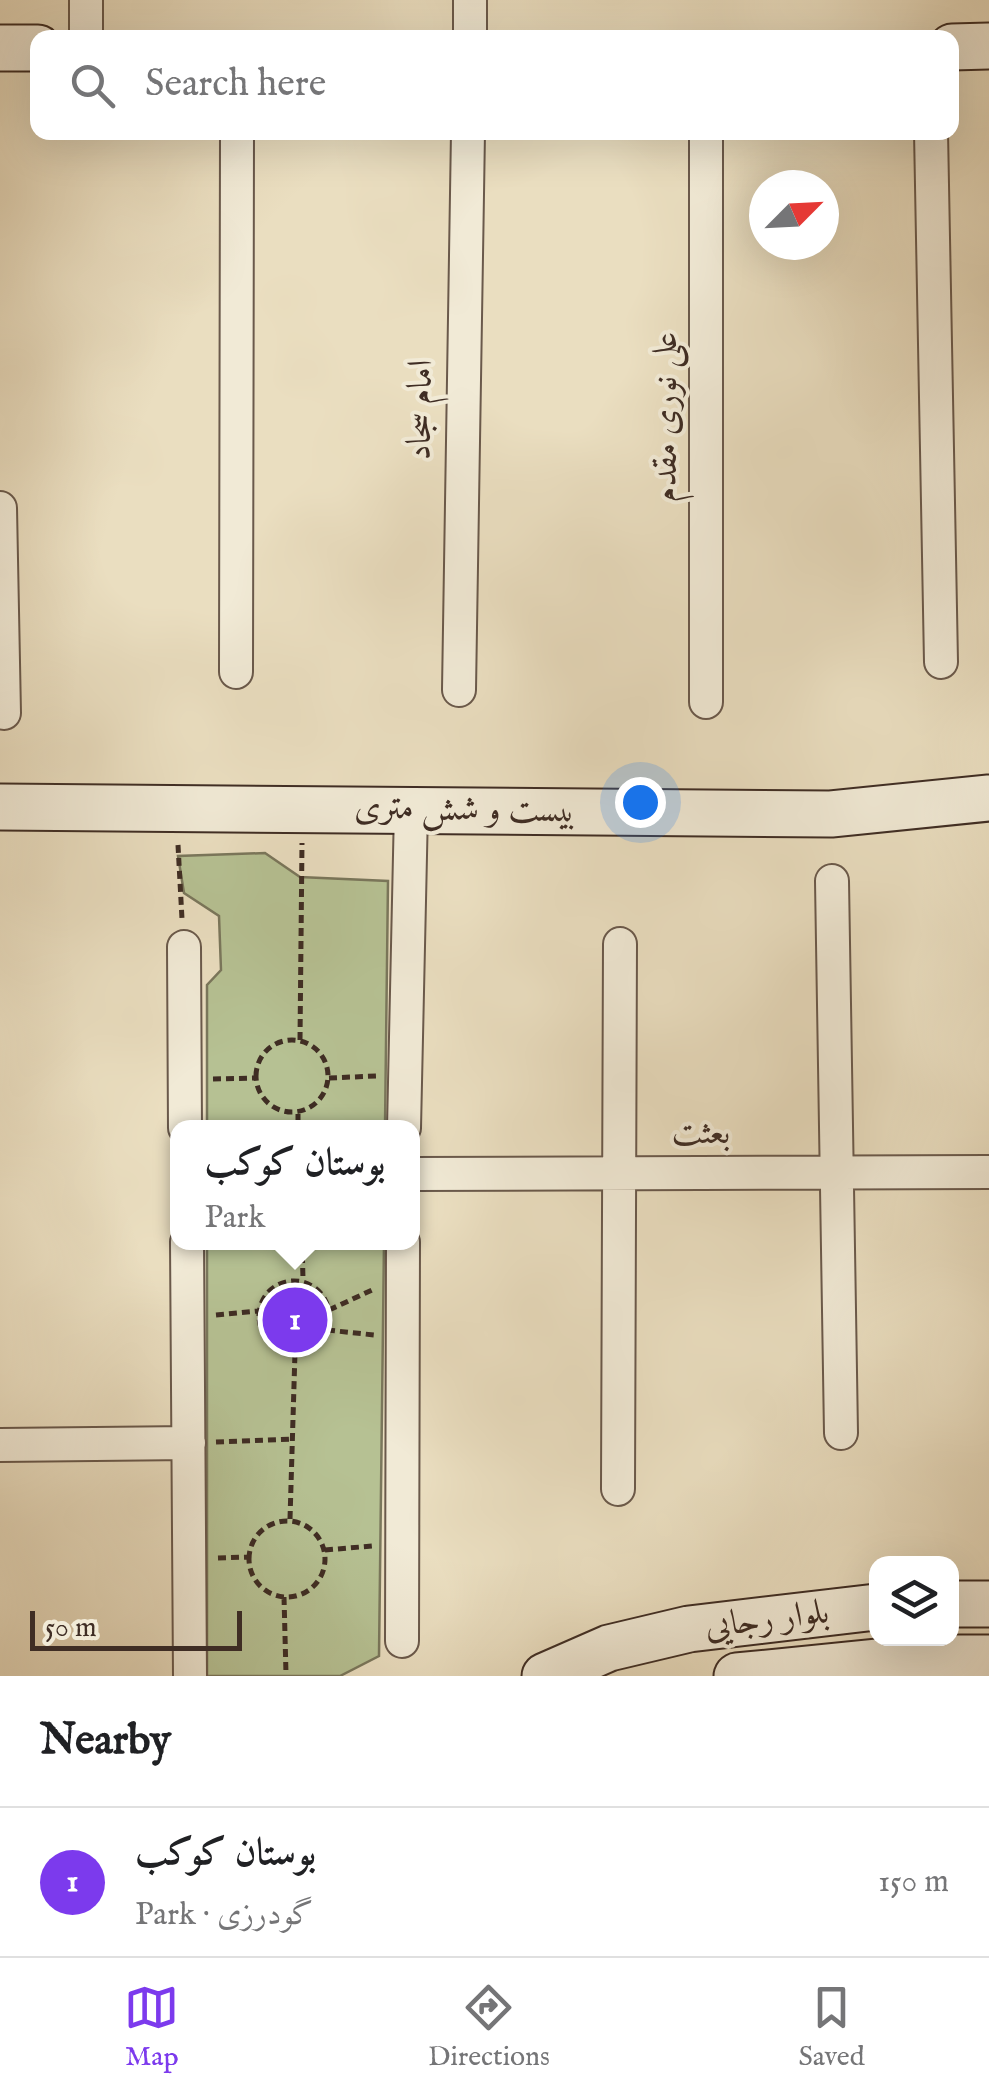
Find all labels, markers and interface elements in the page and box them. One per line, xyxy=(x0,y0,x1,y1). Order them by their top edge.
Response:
search box xyxy=(30,30,959,140)
icon: search xyxy=(65,58,120,113)
text: Search here xyxy=(145,61,326,109)
north arrow xyxy=(749,170,839,260)
street label: علی نوری مقدم xyxy=(644,332,695,502)
street label: امام سجاد xyxy=(398,359,450,461)
your location xyxy=(615,777,666,828)
street label: بیست و شش متری xyxy=(354,786,576,834)
street label: بعثت xyxy=(672,1111,730,1156)
popup xyxy=(170,1120,420,1250)
text: بوستان کوکب xyxy=(204,1140,386,1188)
text: Park xyxy=(204,1198,265,1239)
pin: 1 xyxy=(262,1282,328,1358)
map controls xyxy=(869,1556,959,1646)
button: layers xyxy=(869,1556,959,1646)
street label: بلوار رجایی xyxy=(702,1590,832,1650)
scale bar xyxy=(30,1606,242,1650)
text: 50 m xyxy=(45,1611,97,1646)
text: Nearby xyxy=(40,1715,171,1768)
text: بوستان کوکب xyxy=(135,1830,316,1878)
text: 1 xyxy=(67,1862,78,1903)
text: 150 m xyxy=(878,1862,949,1903)
text: Park · گودرزی xyxy=(135,1895,313,1936)
tab: Map xyxy=(124,1980,179,2075)
tab: Directions xyxy=(428,1980,550,2075)
tab: Saved xyxy=(798,1980,865,2075)

